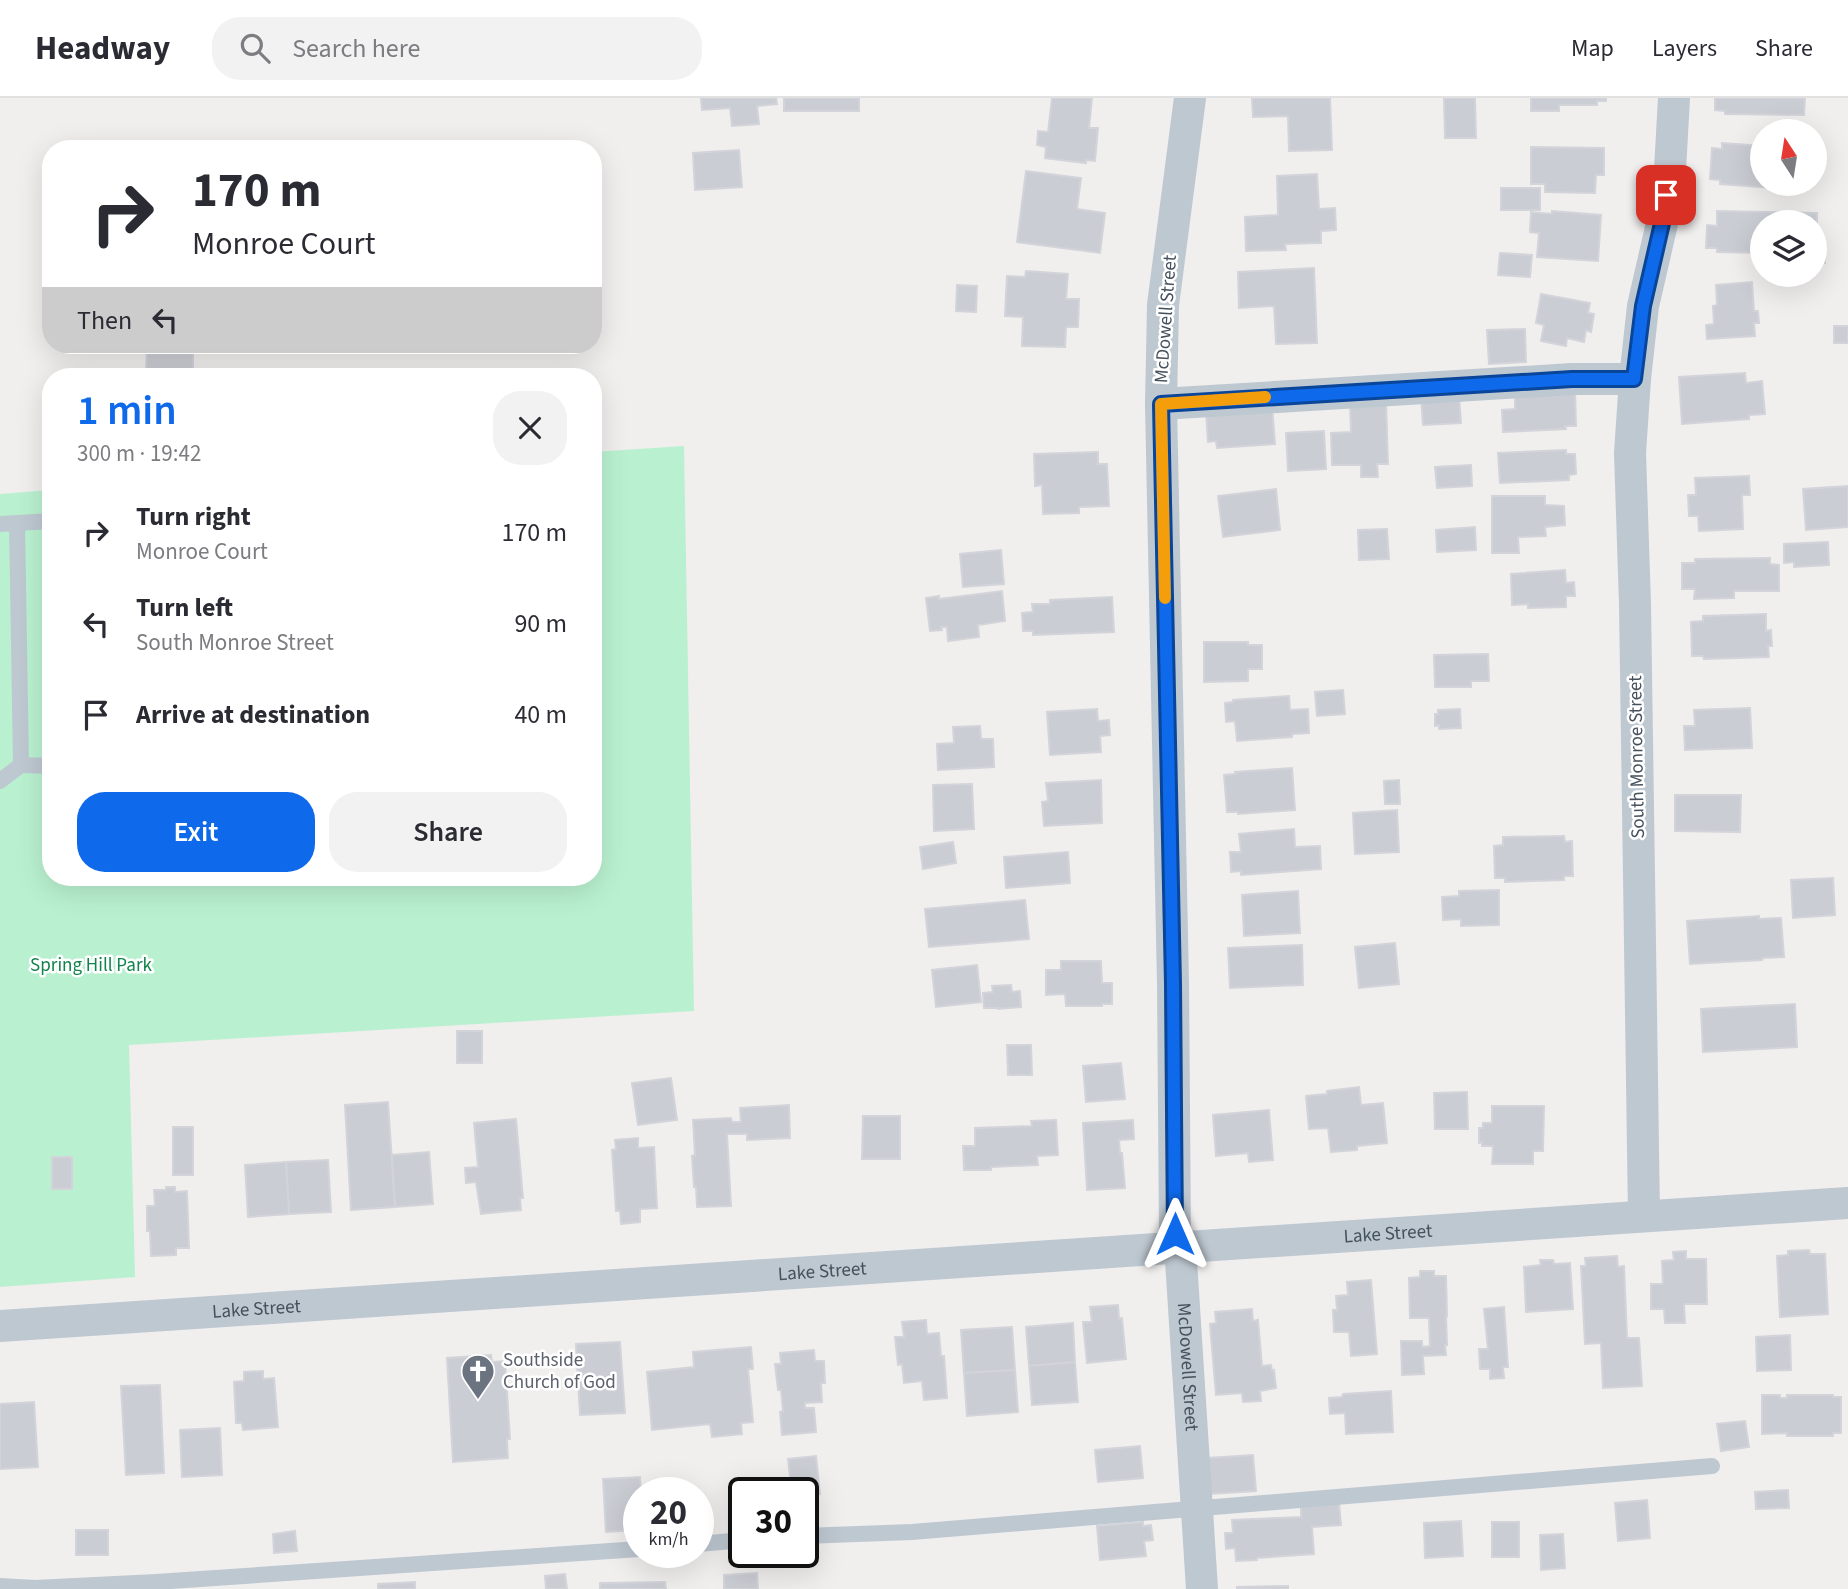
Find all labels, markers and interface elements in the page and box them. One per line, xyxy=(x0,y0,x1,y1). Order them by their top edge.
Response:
search box xyxy=(212,17,702,80)
text: Headway xyxy=(35,25,170,72)
icon: search xyxy=(236,29,274,67)
text: Search here xyxy=(292,30,420,67)
text: Map xyxy=(1571,31,1614,66)
text: Layers xyxy=(1652,31,1717,66)
text: Share xyxy=(1755,31,1813,66)
north arrow xyxy=(1750,119,1827,196)
map controls xyxy=(1750,119,1827,287)
text: 170 m xyxy=(192,156,321,226)
pin xyxy=(1636,165,1696,225)
icon: right xyxy=(77,168,168,259)
icon: arrive xyxy=(1647,176,1685,214)
button: layers xyxy=(1750,210,1827,287)
text: Monroe Court xyxy=(192,221,375,267)
street label: McDowell Street xyxy=(1148,253,1184,384)
icon: left xyxy=(146,301,184,339)
text: Then xyxy=(77,302,132,339)
text: 1 min xyxy=(77,381,177,441)
button: close xyxy=(493,391,567,465)
text: 300 m · 19:42 xyxy=(77,437,201,470)
text: Turn right xyxy=(136,498,251,535)
icon: right xyxy=(77,514,115,552)
text: 170 m xyxy=(501,514,567,551)
text: Monroe Court xyxy=(136,535,268,568)
text: Turn left xyxy=(136,589,233,626)
icon: left xyxy=(77,605,115,643)
text: 90 m xyxy=(514,605,567,642)
text: South Monroe Street xyxy=(136,626,334,659)
street label: South Monroe Street xyxy=(1622,675,1652,839)
icon: arrive xyxy=(77,696,115,734)
text: Arrive at destination xyxy=(136,696,370,733)
text: 40 m xyxy=(514,696,567,733)
button: Exit xyxy=(77,792,315,872)
button: Share xyxy=(329,792,567,872)
park label: Spring Hill Park xyxy=(30,952,152,979)
position arrow xyxy=(1138,1197,1212,1271)
street label: Lake Street xyxy=(1343,1217,1434,1250)
street label: Lake Street xyxy=(777,1255,868,1288)
street label: Lake Street xyxy=(211,1292,302,1325)
street label: McDowell Street xyxy=(1170,1302,1205,1433)
place label: Southside Church of God xyxy=(503,1347,616,1396)
church icon: Southside Church of God xyxy=(459,1352,497,1401)
speed limit sign: 30 xyxy=(728,1477,819,1568)
text: 20 xyxy=(650,1488,687,1538)
text: km/h xyxy=(649,1527,688,1552)

